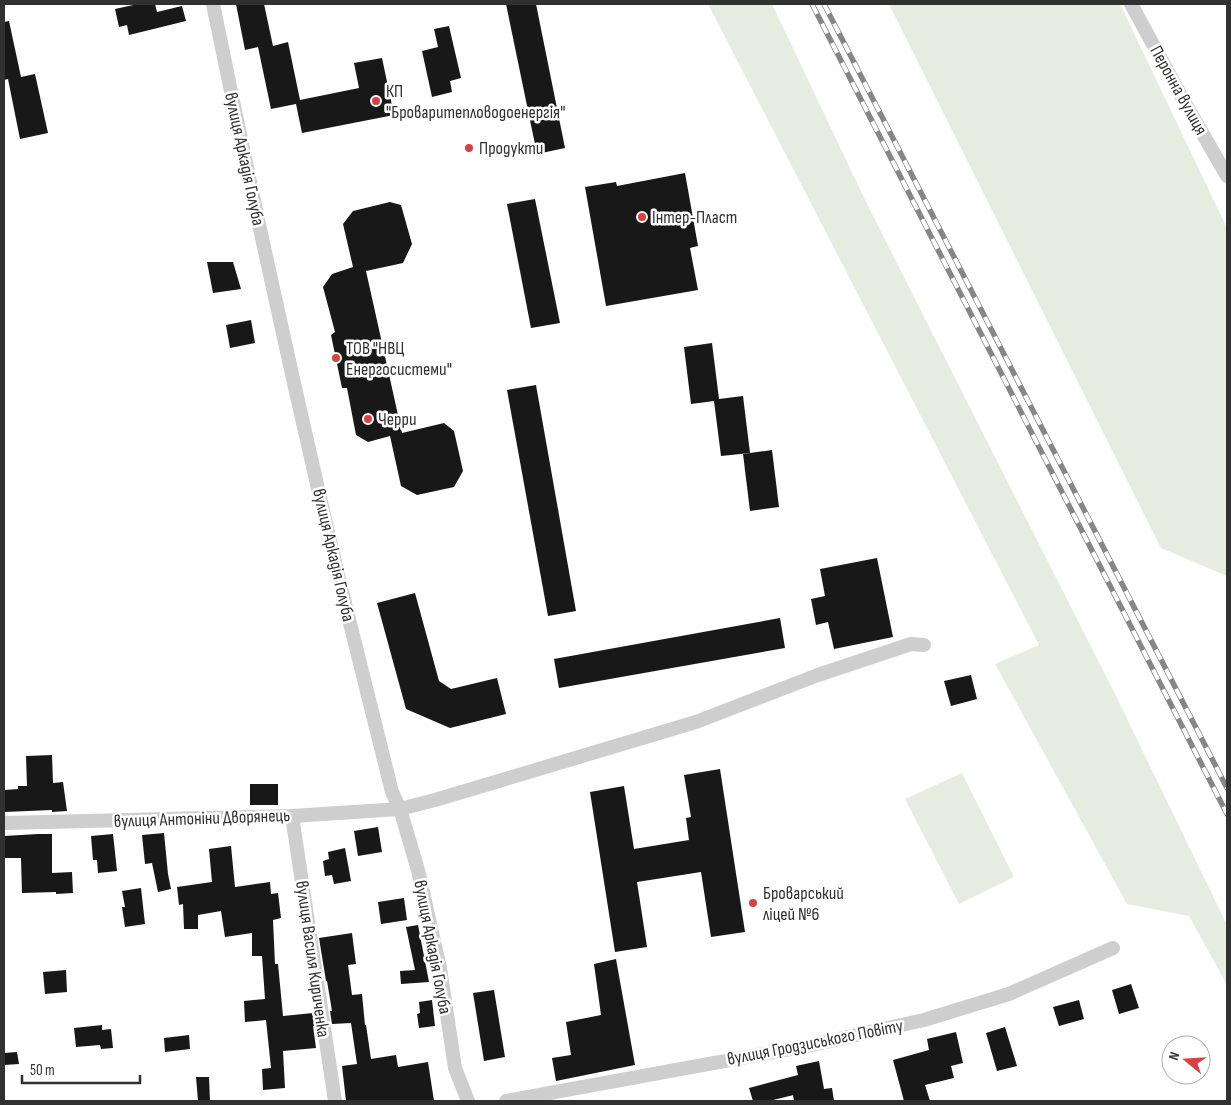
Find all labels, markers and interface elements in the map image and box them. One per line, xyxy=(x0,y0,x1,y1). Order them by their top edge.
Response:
street label: Перонна вулиця xyxy=(1145,42,1212,139)
place label: КП "Броваритепловодоенергія" xyxy=(386,81,565,123)
street label: вулиця Аркадія Голуба xyxy=(220,91,269,228)
marker: КП "Броваритепловодоенергія" xyxy=(370,95,382,107)
place label: Продукти xyxy=(479,138,543,159)
marker: Продукти xyxy=(463,142,475,154)
place label: Інтер-Пласт xyxy=(652,207,737,228)
marker: Інтер-Пласт xyxy=(636,211,648,223)
place label: ТОВ "НВЦ Енергосистеми" xyxy=(346,338,452,380)
marker: ТОВ "НВЦ Енергосистеми" xyxy=(330,352,342,364)
place label: Черри xyxy=(378,409,416,430)
marker: Черри xyxy=(362,413,374,425)
street label: вулиця Аркадія Голуба xyxy=(308,487,359,624)
street label: вулиця Антоніни Дворянець xyxy=(113,805,291,832)
street label: вулиця Аркадія Голуба xyxy=(409,878,456,1016)
street label: вулиця Василя Кириченка xyxy=(291,879,334,1039)
place label: Броварський ліцей №6 xyxy=(763,883,844,925)
marker: Броварський ліцей №6 xyxy=(747,897,759,909)
street label: вулиця Гродзиського Повіту xyxy=(725,1015,905,1070)
north arrow xyxy=(1161,1035,1211,1085)
text: N xyxy=(1165,1050,1183,1062)
scale bar xyxy=(22,1052,140,1084)
text: 50 m xyxy=(30,1061,55,1080)

